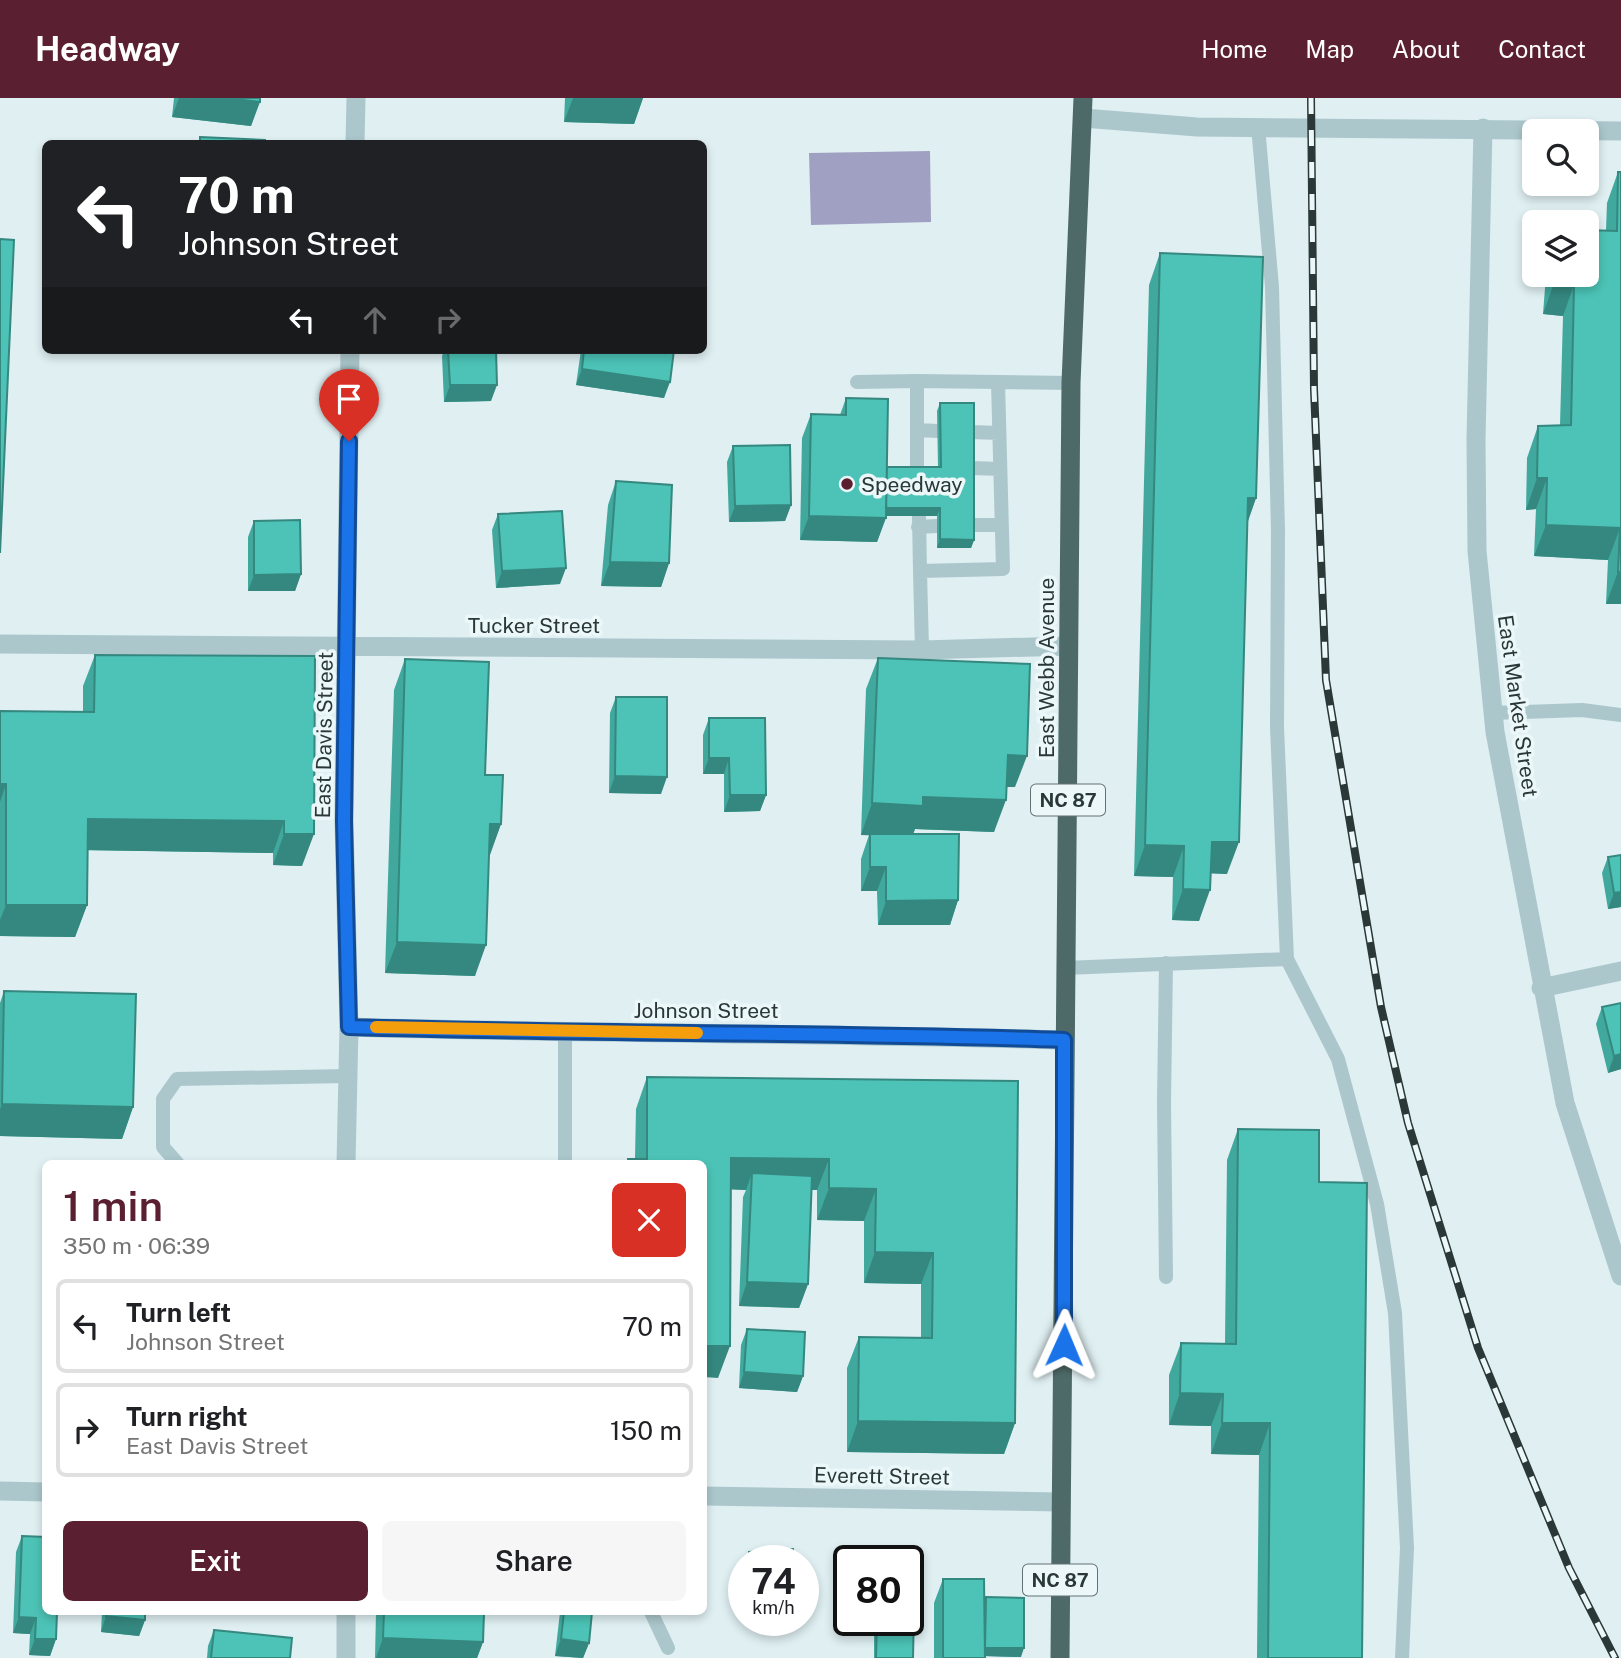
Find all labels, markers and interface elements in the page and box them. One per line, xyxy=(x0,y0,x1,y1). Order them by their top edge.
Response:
text: Headway xyxy=(35,30,180,68)
text: Home xyxy=(1201,35,1267,63)
text: Map xyxy=(1305,35,1354,63)
text: About xyxy=(1392,35,1460,63)
text: Contact xyxy=(1498,35,1586,63)
map controls xyxy=(1522,119,1599,287)
button: search xyxy=(1522,119,1599,196)
text: 70 m xyxy=(178,166,295,224)
icon: left xyxy=(63,168,154,259)
button: layers xyxy=(1522,210,1599,287)
text: Johnson Street xyxy=(178,225,399,262)
icon: left xyxy=(283,301,321,339)
icon: ahead xyxy=(356,301,394,339)
icon: right xyxy=(429,301,467,339)
pin xyxy=(319,369,379,441)
icon: arrive xyxy=(330,380,368,418)
place label: Speedway xyxy=(861,472,963,497)
marker: Speedway xyxy=(839,476,855,492)
street label: East Webb Avenue xyxy=(1034,578,1059,758)
street label: Tucker Street xyxy=(468,613,600,638)
street label: East Market Street xyxy=(1493,613,1543,799)
street label: East Davis Street xyxy=(310,651,338,819)
road number: NC 87 xyxy=(1031,785,1105,816)
street label: Johnson Street xyxy=(633,998,779,1023)
text: 1 min xyxy=(63,1181,163,1230)
button: close xyxy=(612,1183,686,1257)
text: 350 m · 06:39 xyxy=(63,1232,210,1259)
text: Turn left xyxy=(126,1297,231,1328)
icon: left xyxy=(67,1307,105,1345)
position arrow xyxy=(1027,1308,1101,1382)
text: 70 m xyxy=(622,1311,682,1342)
text: Johnson Street xyxy=(126,1328,285,1355)
text: Turn right xyxy=(126,1401,248,1432)
icon: right xyxy=(67,1411,105,1449)
text: 150 m xyxy=(610,1415,682,1446)
text: East Davis Street xyxy=(126,1432,309,1459)
street label: Everett Street xyxy=(814,1462,950,1490)
button: Exit xyxy=(63,1521,368,1601)
button: Share xyxy=(382,1521,686,1601)
speed limit sign: 80 xyxy=(833,1545,924,1636)
text: 74 xyxy=(751,1561,796,1602)
road number: NC 87 xyxy=(1023,1564,1097,1596)
text: km/h xyxy=(752,1597,795,1618)

